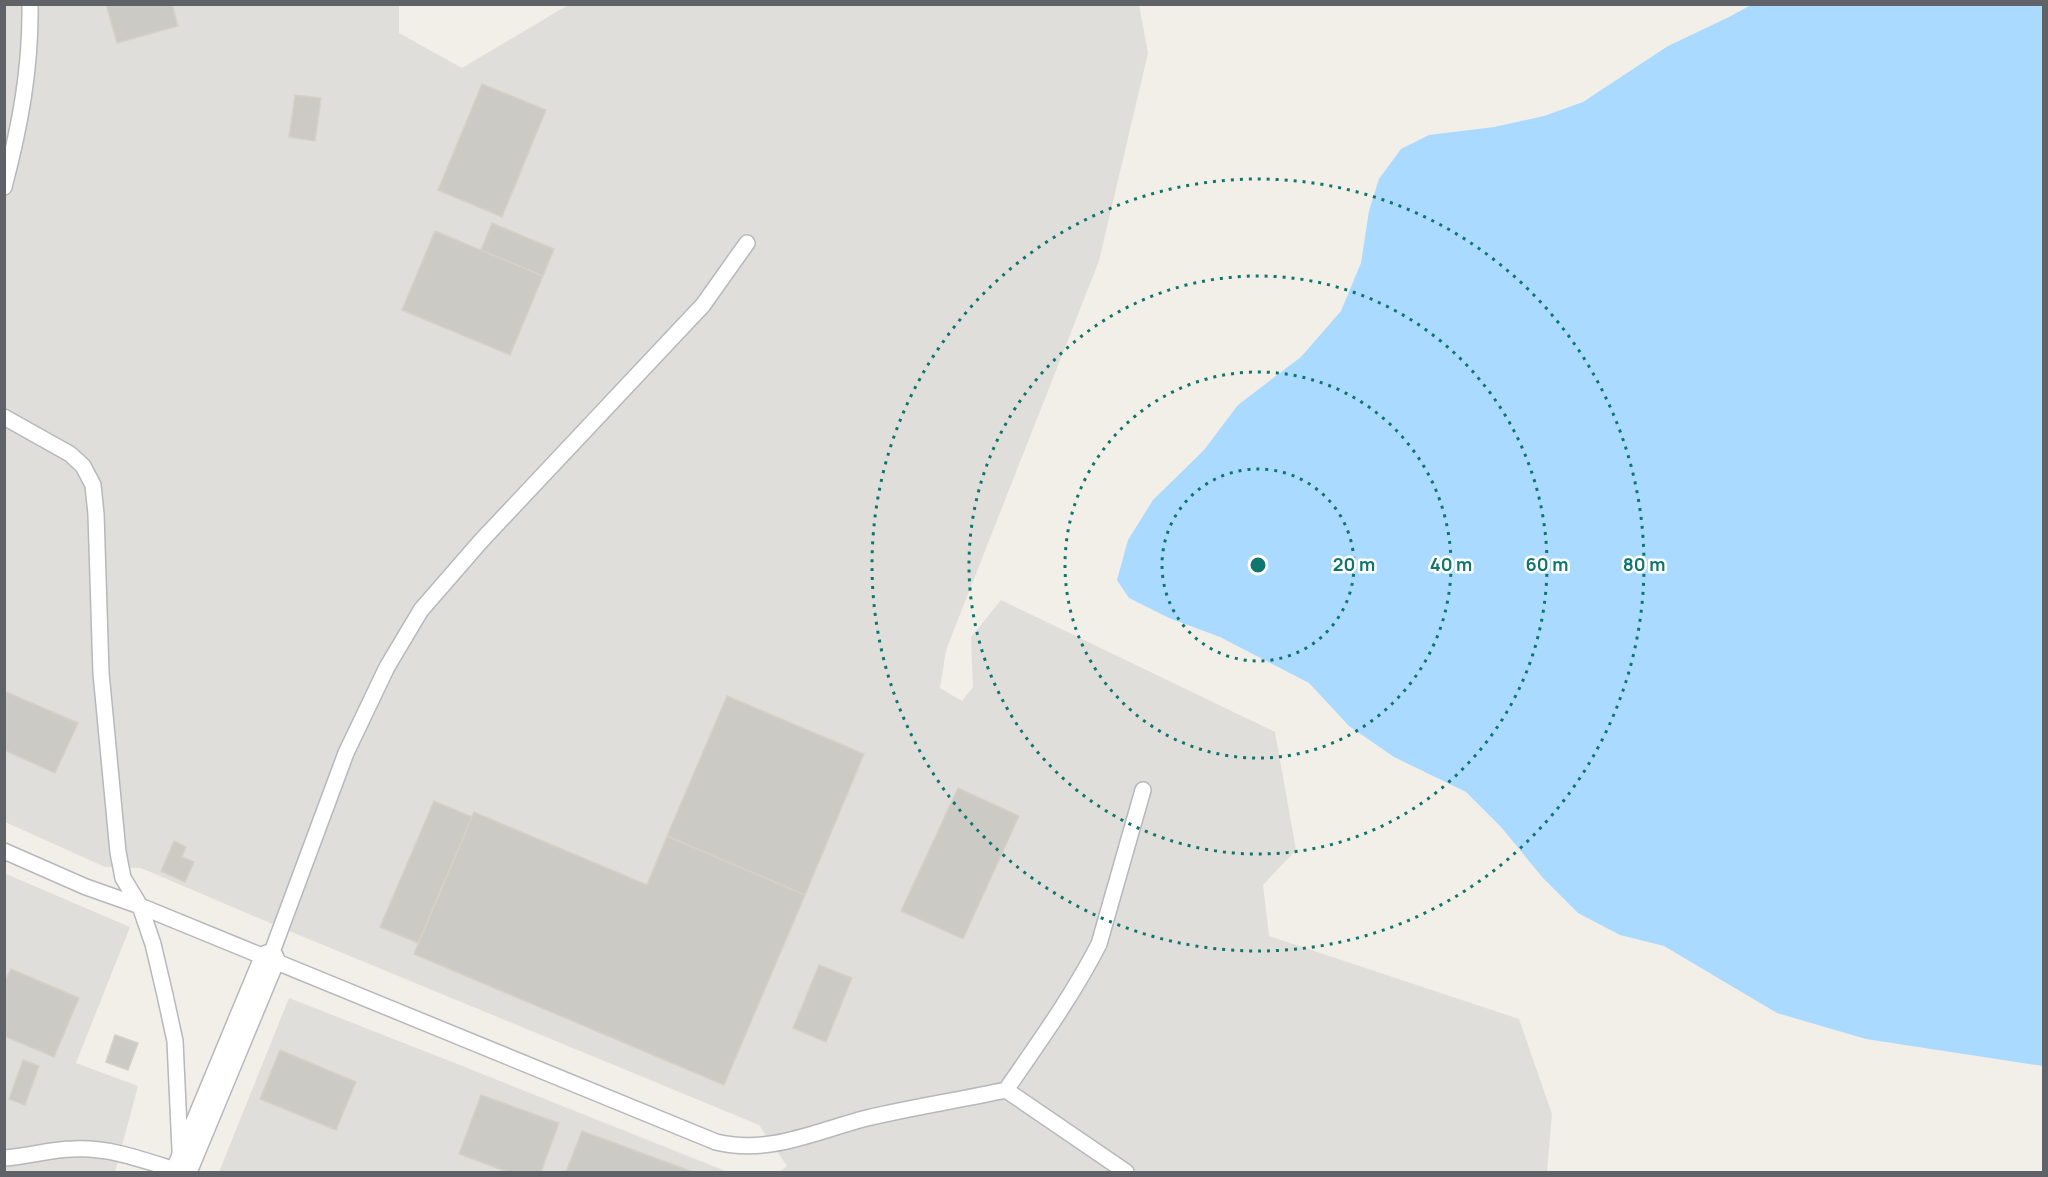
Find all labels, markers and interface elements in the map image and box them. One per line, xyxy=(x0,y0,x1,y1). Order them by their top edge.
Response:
text: 20 m xyxy=(1333,552,1375,576)
text: 40 m xyxy=(1430,552,1472,576)
text: 60 m xyxy=(1526,552,1568,576)
text: 80 m xyxy=(1623,552,1665,576)
centre of rings xyxy=(1248,555,1268,575)

